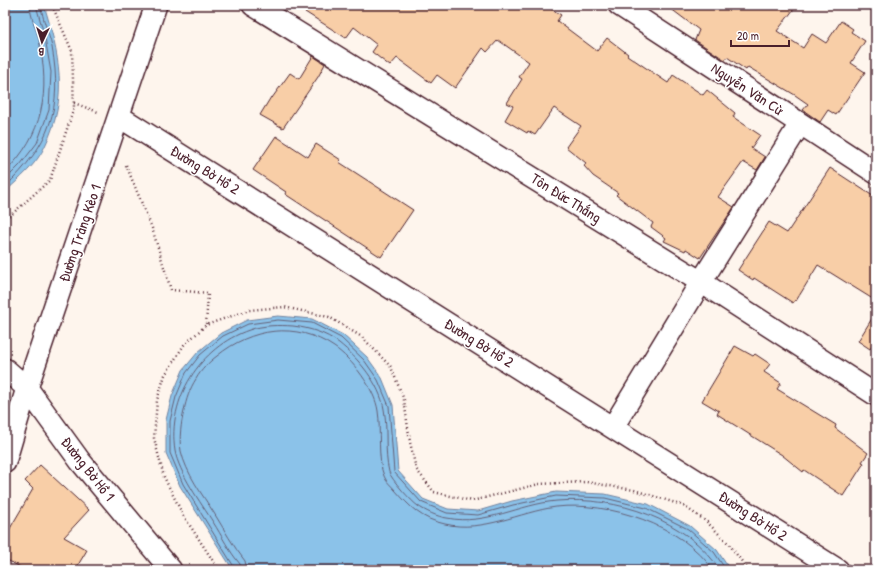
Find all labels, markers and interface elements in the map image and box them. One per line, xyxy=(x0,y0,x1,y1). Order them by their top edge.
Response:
north arrow xyxy=(22,22,62,62)
scale bar xyxy=(731,22,789,48)
text: 20 m xyxy=(737,27,759,44)
text: B xyxy=(38,45,45,59)
street label: Nguyễn Văn Cừ xyxy=(707,57,789,121)
street label: Đường Bờ Hồ 2 xyxy=(167,140,244,199)
street label: Tôn Đức Thắng xyxy=(527,168,606,228)
street label: Đường Trảng Kèo 1 xyxy=(53,181,106,284)
street label: Đường Bờ Hồ 2 xyxy=(441,313,518,372)
street label: Đường Bờ Hồ 1 xyxy=(57,432,120,505)
street label: Đường Bờ Hồ 2 xyxy=(715,486,792,546)

